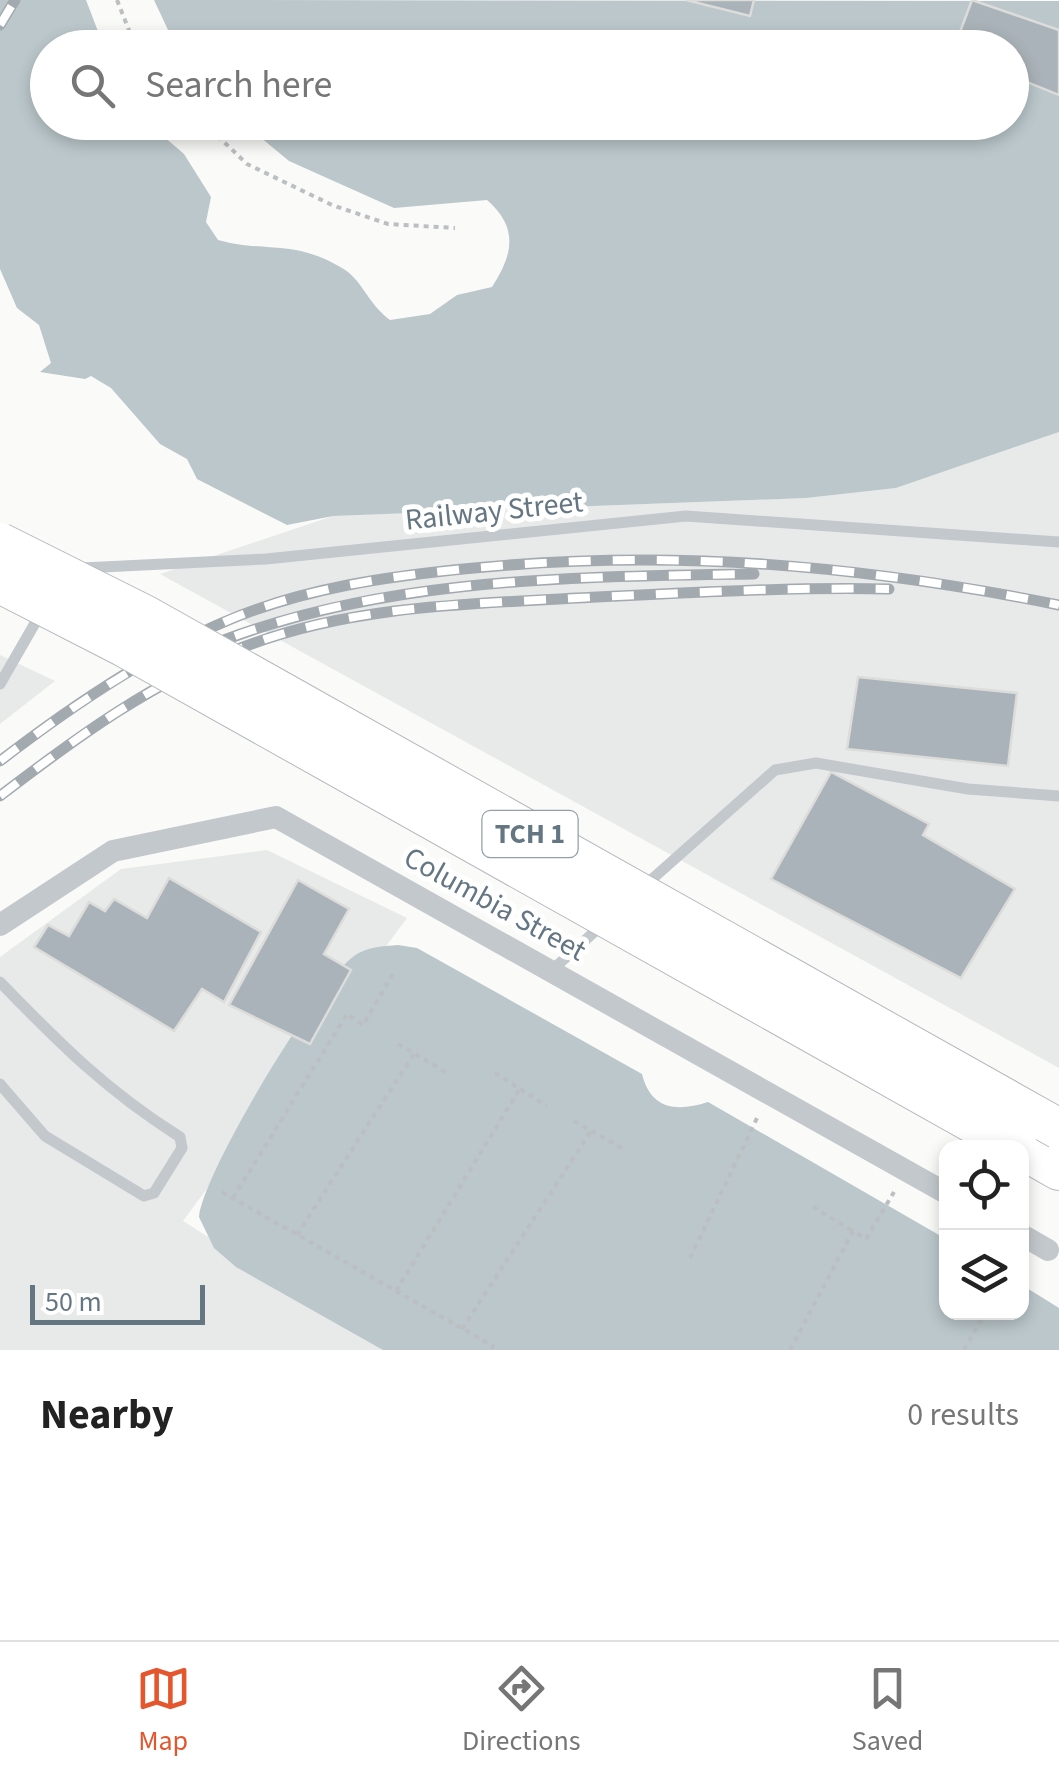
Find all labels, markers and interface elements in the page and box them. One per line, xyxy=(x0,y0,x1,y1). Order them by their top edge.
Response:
search box xyxy=(30,30,1029,140)
icon: search xyxy=(65,58,120,113)
text: Search here xyxy=(145,58,332,112)
street label: Railway Street xyxy=(403,480,585,542)
road number: TCH 1 xyxy=(482,811,578,857)
street label: Columbia Street xyxy=(396,836,594,972)
map controls xyxy=(939,1140,1029,1320)
button: locate xyxy=(939,1140,1029,1230)
button: layers xyxy=(939,1230,1029,1320)
scale bar xyxy=(30,1280,205,1324)
text: 50 m xyxy=(45,1282,102,1322)
text: Nearby xyxy=(40,1385,174,1445)
text: 0 results xyxy=(907,1392,1019,1438)
tab: Map xyxy=(136,1661,191,1761)
tab: Directions xyxy=(462,1661,581,1761)
tab: Saved xyxy=(852,1661,923,1761)

